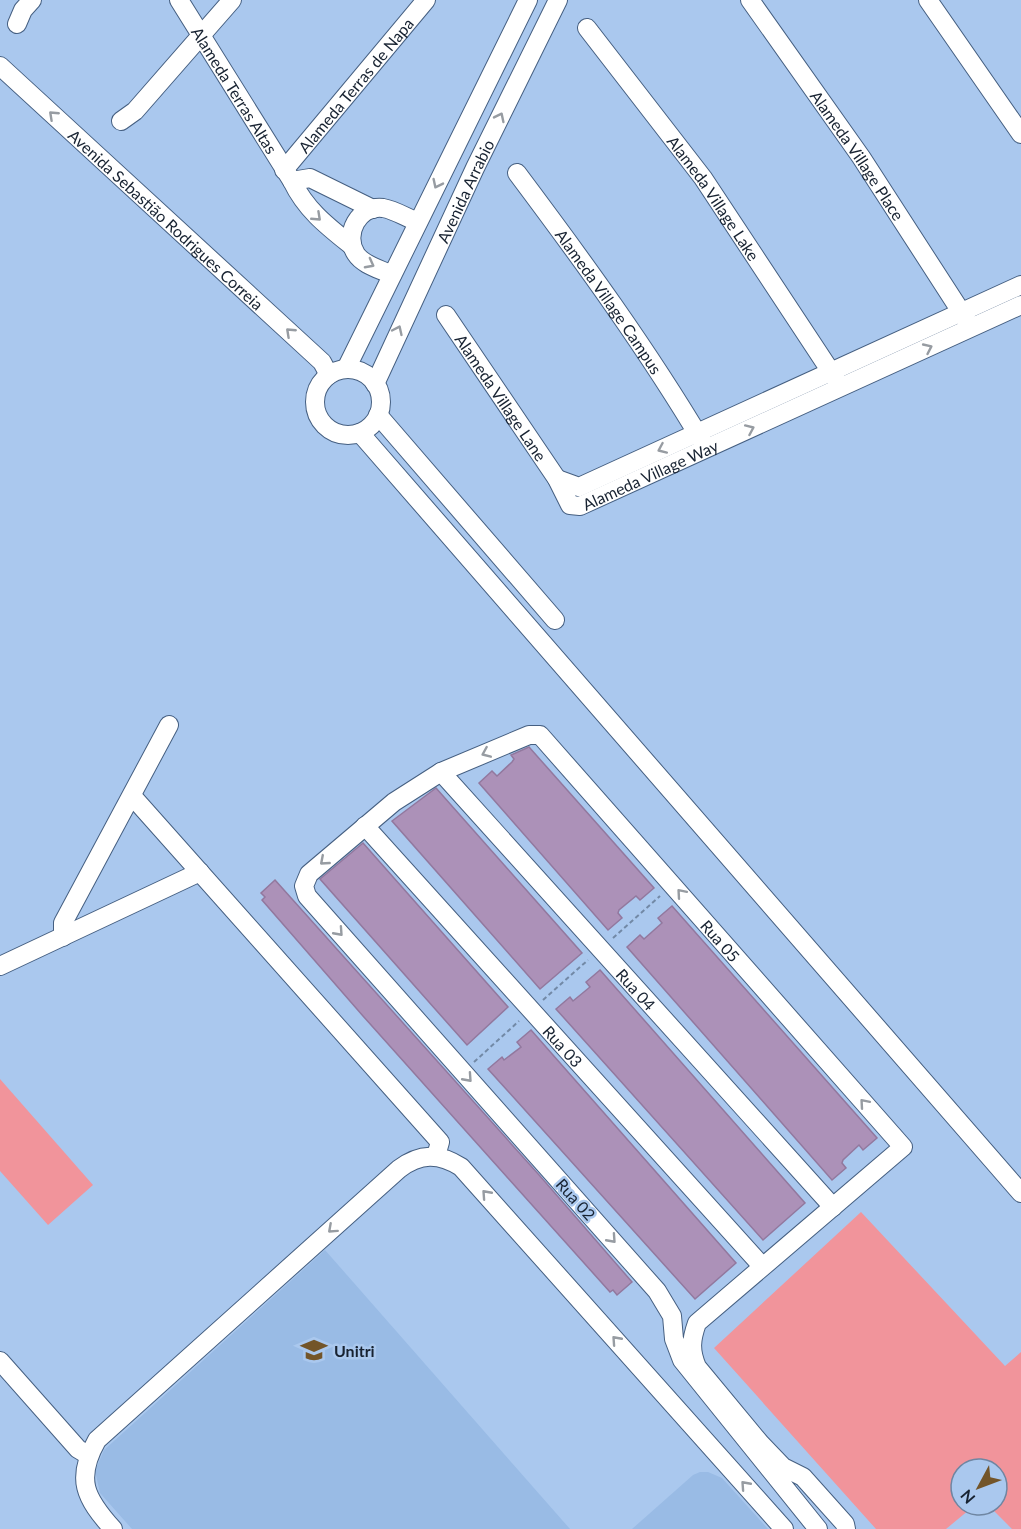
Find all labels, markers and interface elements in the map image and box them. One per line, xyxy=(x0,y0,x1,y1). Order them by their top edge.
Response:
street label: Alameda Terras de Napa xyxy=(294,14,417,156)
street label: Alameda Terras Altas xyxy=(188,23,282,157)
street label: Alameda Village Place xyxy=(807,86,909,224)
one-way arrow xyxy=(50,111,60,122)
one-way arrow xyxy=(493,112,505,123)
street label: Avenida Sebastião Rodrigues Correia xyxy=(65,125,268,313)
street label: Alameda Village Lake xyxy=(664,131,764,264)
street label: Avenida Arrabio xyxy=(432,136,497,246)
one-way arrow xyxy=(432,178,444,189)
one-way arrow xyxy=(311,210,321,221)
street label: Alameda Village Campus xyxy=(552,225,666,377)
one-way arrow xyxy=(364,257,374,268)
one-way arrow xyxy=(391,326,403,337)
one-way arrow xyxy=(286,328,296,339)
street label: Alameda Village Lane xyxy=(452,330,551,464)
one-way arrow xyxy=(921,343,932,355)
one-way arrow xyxy=(744,424,755,436)
street label: Alameda Village Way xyxy=(579,435,721,513)
one-way arrow xyxy=(657,441,668,453)
one-way arrow xyxy=(481,746,492,758)
one-way arrow xyxy=(321,854,331,865)
one-way arrow xyxy=(677,889,688,899)
street label: Rua 05 xyxy=(697,915,744,965)
one-way arrow xyxy=(332,925,343,935)
street label: Rua 04 xyxy=(613,964,660,1014)
street label: Rua 03 xyxy=(540,1021,587,1070)
one-way arrow xyxy=(461,1071,472,1081)
one-way arrow xyxy=(861,1098,872,1109)
street label: Rua 02 xyxy=(552,1174,600,1224)
one-way arrow xyxy=(482,1191,493,1201)
one-way arrow xyxy=(328,1222,339,1233)
one-way arrow xyxy=(605,1232,616,1243)
school or university icon: Unitri xyxy=(299,1335,329,1365)
one-way arrow xyxy=(612,1336,623,1347)
place label: Unitri xyxy=(334,1341,375,1360)
north arrow xyxy=(949,1457,1009,1517)
one-way arrow xyxy=(741,1482,752,1492)
text: N xyxy=(956,1486,979,1508)

